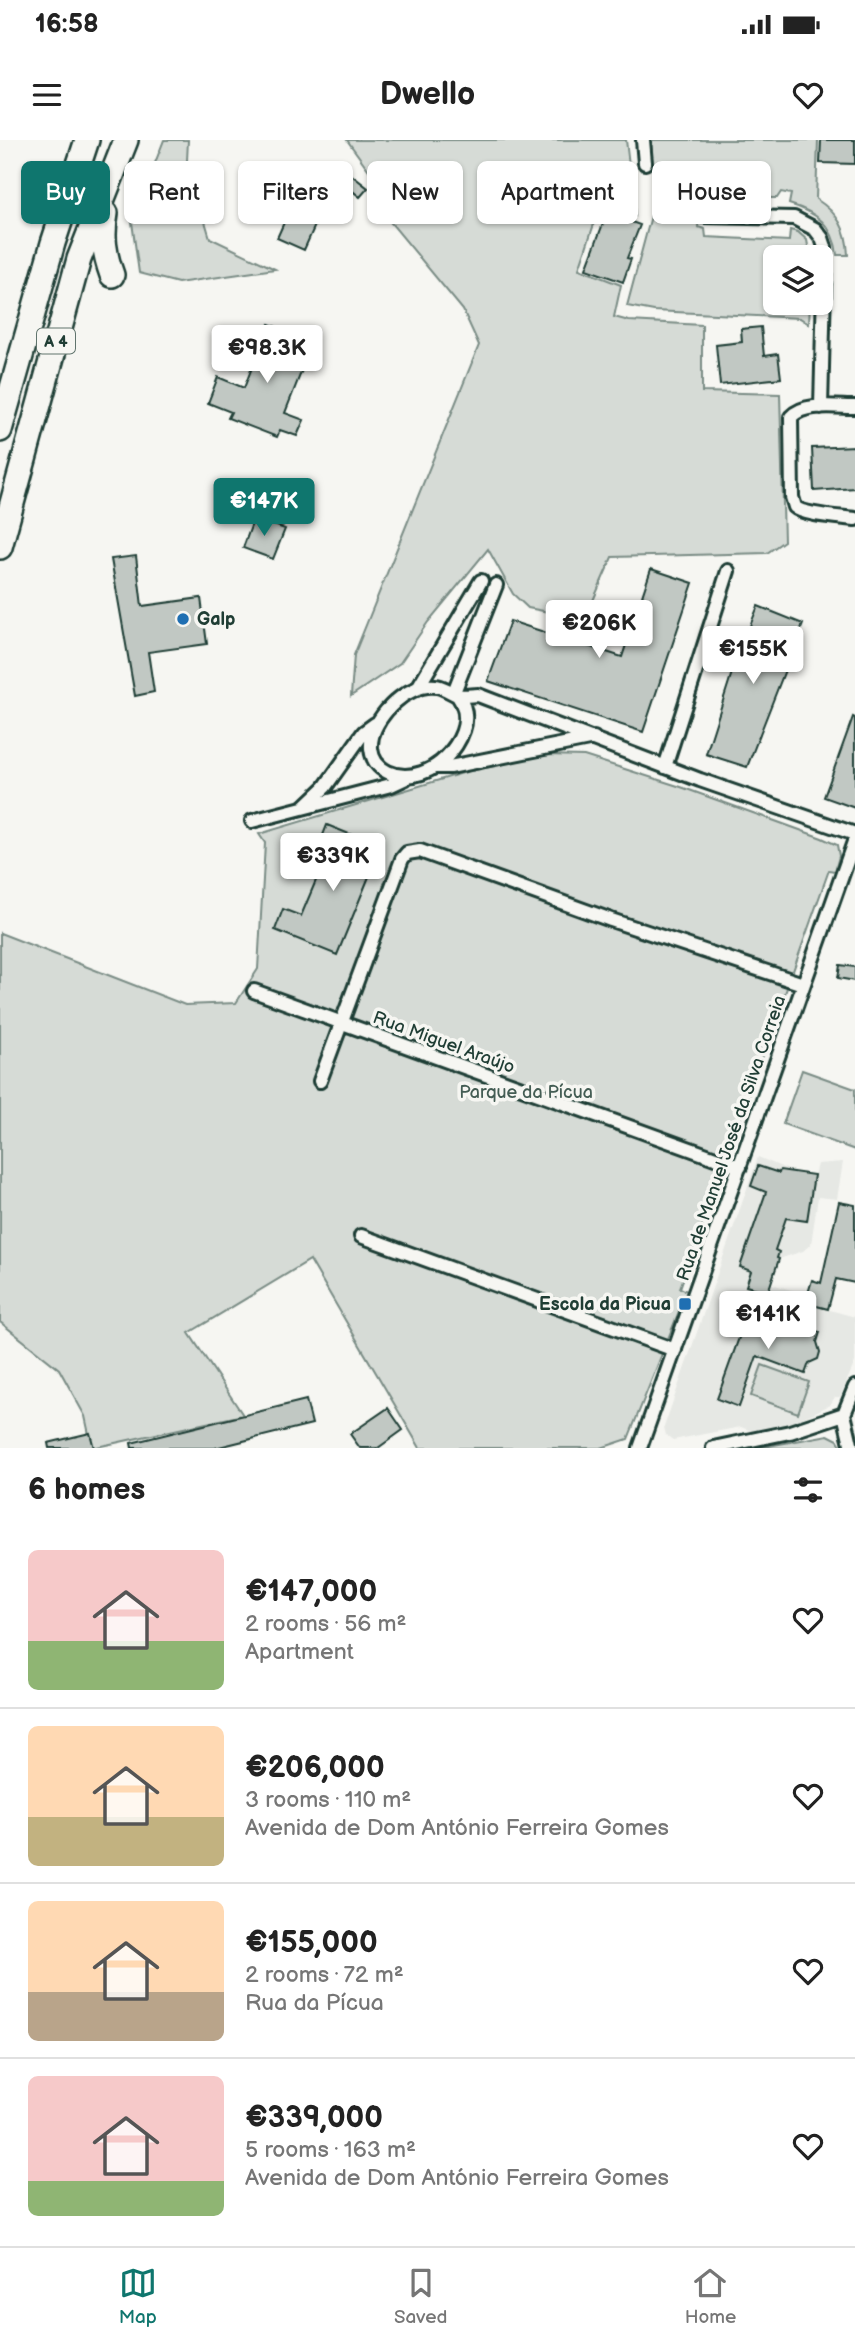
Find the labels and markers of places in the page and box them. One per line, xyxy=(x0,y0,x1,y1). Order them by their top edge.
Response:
pin: €98.3K xyxy=(210,326,324,385)
pin: €147K xyxy=(215,478,313,538)
pin: €206K xyxy=(550,601,648,660)
place label: Galp xyxy=(197,609,235,630)
marker: Galp xyxy=(175,611,191,627)
pin: €155K xyxy=(704,626,802,686)
pin: €339K xyxy=(284,834,382,893)
pin: €141K xyxy=(719,1292,817,1351)
place label: Escola da Picua xyxy=(539,1294,671,1315)
marker: Escola da Picua xyxy=(677,1296,693,1312)

